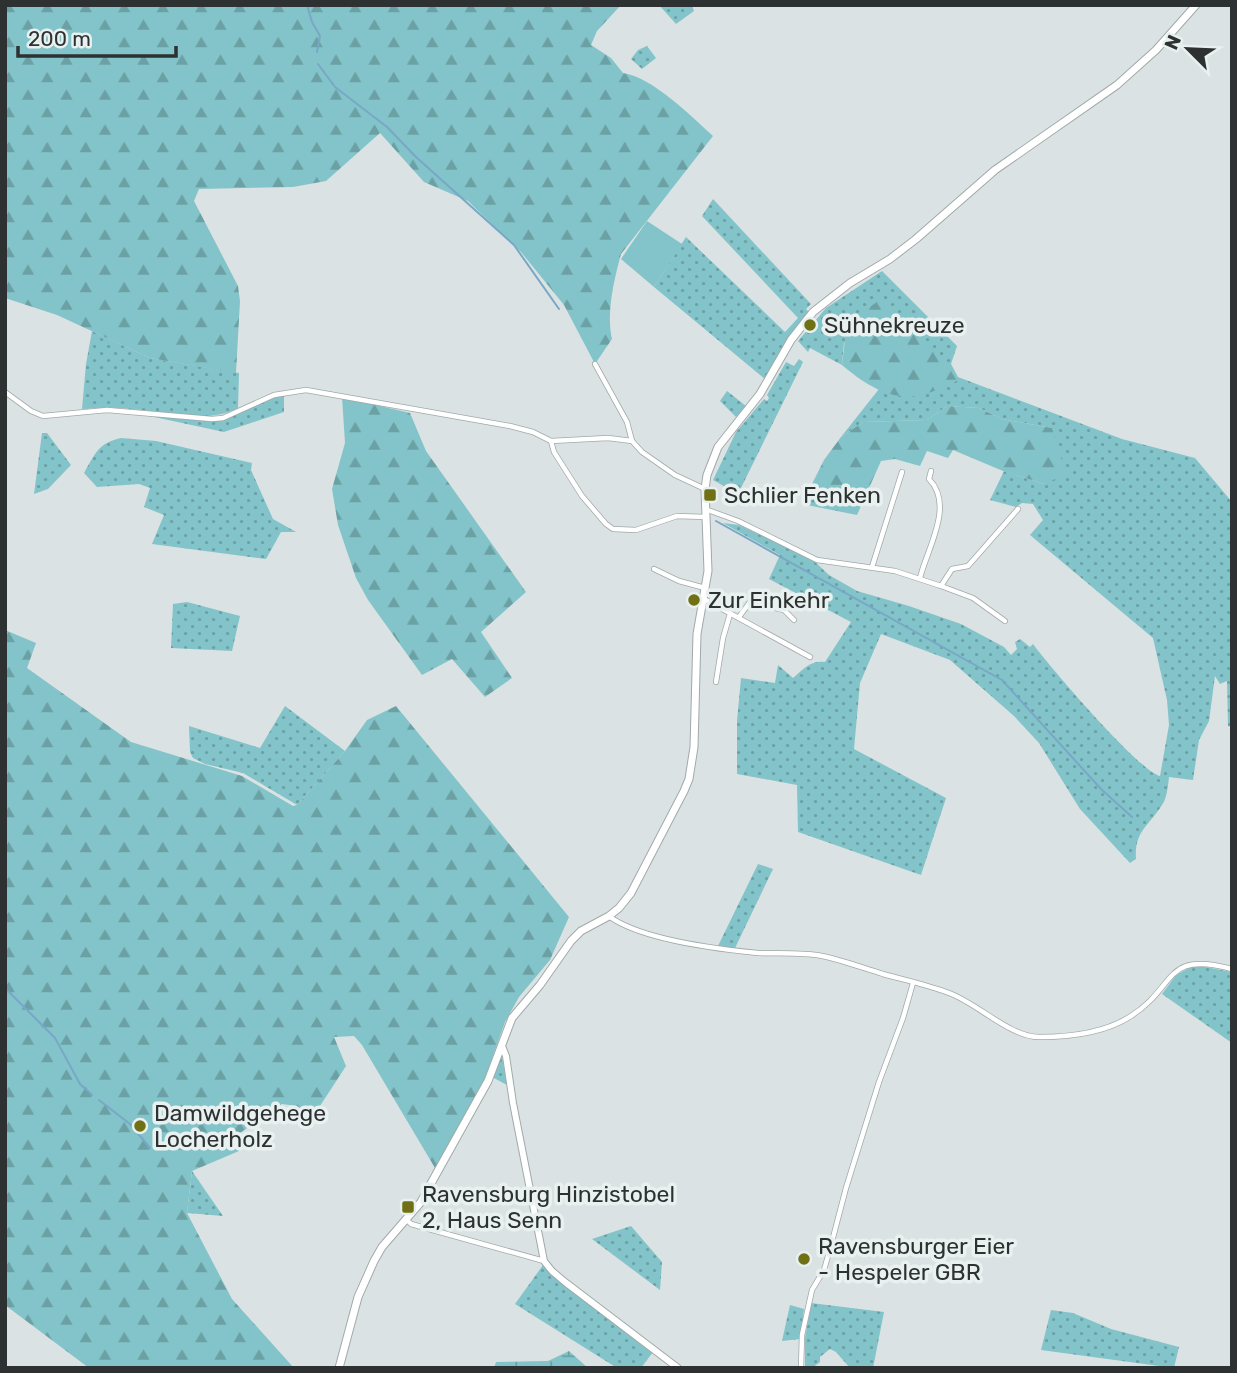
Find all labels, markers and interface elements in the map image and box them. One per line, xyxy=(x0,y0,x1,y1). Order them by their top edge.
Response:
scale bar xyxy=(18,14,175,58)
north arrow xyxy=(1153,14,1223,84)
text: 200 m xyxy=(28,26,91,51)
text: N xyxy=(1160,31,1186,53)
place label: Sühnekreuze xyxy=(824,311,965,339)
marker: Sühnekreuze xyxy=(802,317,818,333)
place label: Schlier Fenken xyxy=(724,481,881,509)
marker: Schlier Fenken xyxy=(702,487,718,503)
place label: Zur Einkehr xyxy=(708,586,830,614)
marker: Zur Einkehr xyxy=(686,592,702,608)
place label: Damwildgehege Locherholz xyxy=(154,1099,326,1153)
marker: Damwildgehege Locherholz xyxy=(132,1118,148,1134)
place label: Ravensburg Hinzistobel 2, Haus Senn xyxy=(422,1180,675,1234)
marker: Ravensburg Hinzistobel 2, Haus Senn xyxy=(400,1199,416,1215)
place label: Ravensburger Eier - Hespeler GBR xyxy=(818,1232,1014,1286)
marker: Ravensburger Eier - Hespeler GBR xyxy=(796,1251,812,1267)

